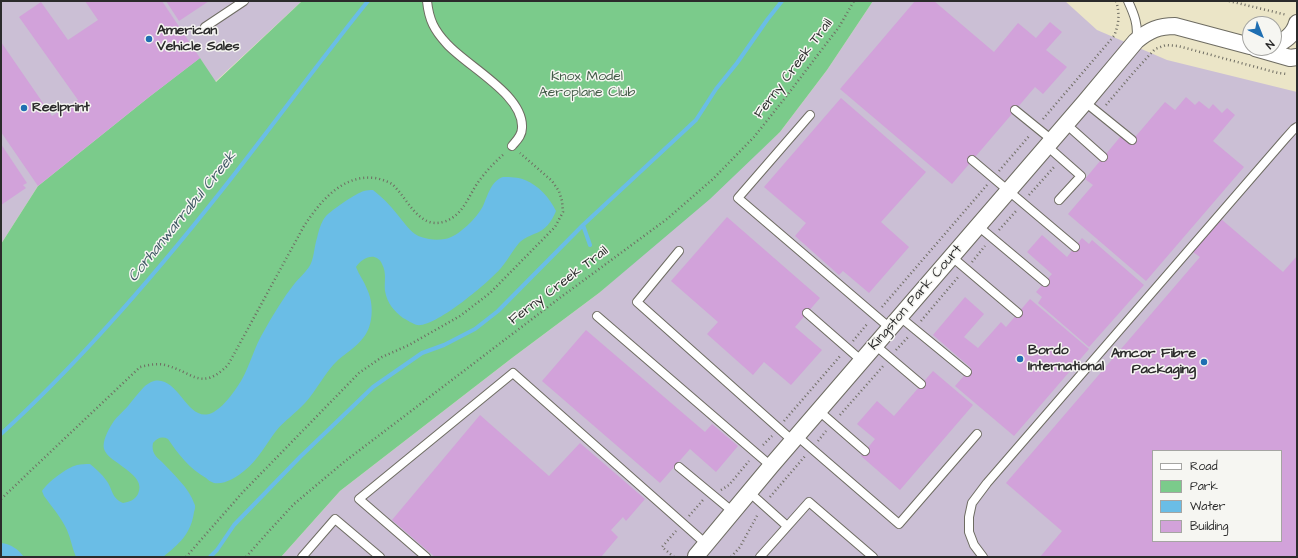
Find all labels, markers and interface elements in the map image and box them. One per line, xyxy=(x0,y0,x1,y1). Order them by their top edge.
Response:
street label: Ferny Creek Trail xyxy=(751,16,837,122)
north arrow xyxy=(1242,16,1282,56)
place label: American Vehicle Sales xyxy=(157,23,240,56)
marker: American Vehicle Sales xyxy=(144,34,154,44)
text: N xyxy=(1262,37,1277,52)
park label: Knox Model Aeroplane Club xyxy=(539,69,635,102)
place label: Reelprint xyxy=(32,100,90,116)
marker: Reelprint xyxy=(19,103,29,113)
water label: Corhanwarrabul Creek xyxy=(125,148,241,286)
street label: Kingston Park Court xyxy=(866,242,966,354)
street label: Ferny Creek Trail xyxy=(506,243,612,329)
place label: Bordo International xyxy=(1028,343,1104,376)
place label: Amcor Fibre Packaging xyxy=(1111,346,1196,378)
marker: Bordo International xyxy=(1015,354,1025,364)
marker: Amcor Fibre Packaging xyxy=(1199,357,1209,367)
legend xyxy=(1152,450,1282,542)
text: Road xyxy=(1190,458,1218,475)
text: Park xyxy=(1190,478,1218,495)
text: Water xyxy=(1190,498,1225,515)
text: Building xyxy=(1190,518,1228,535)

